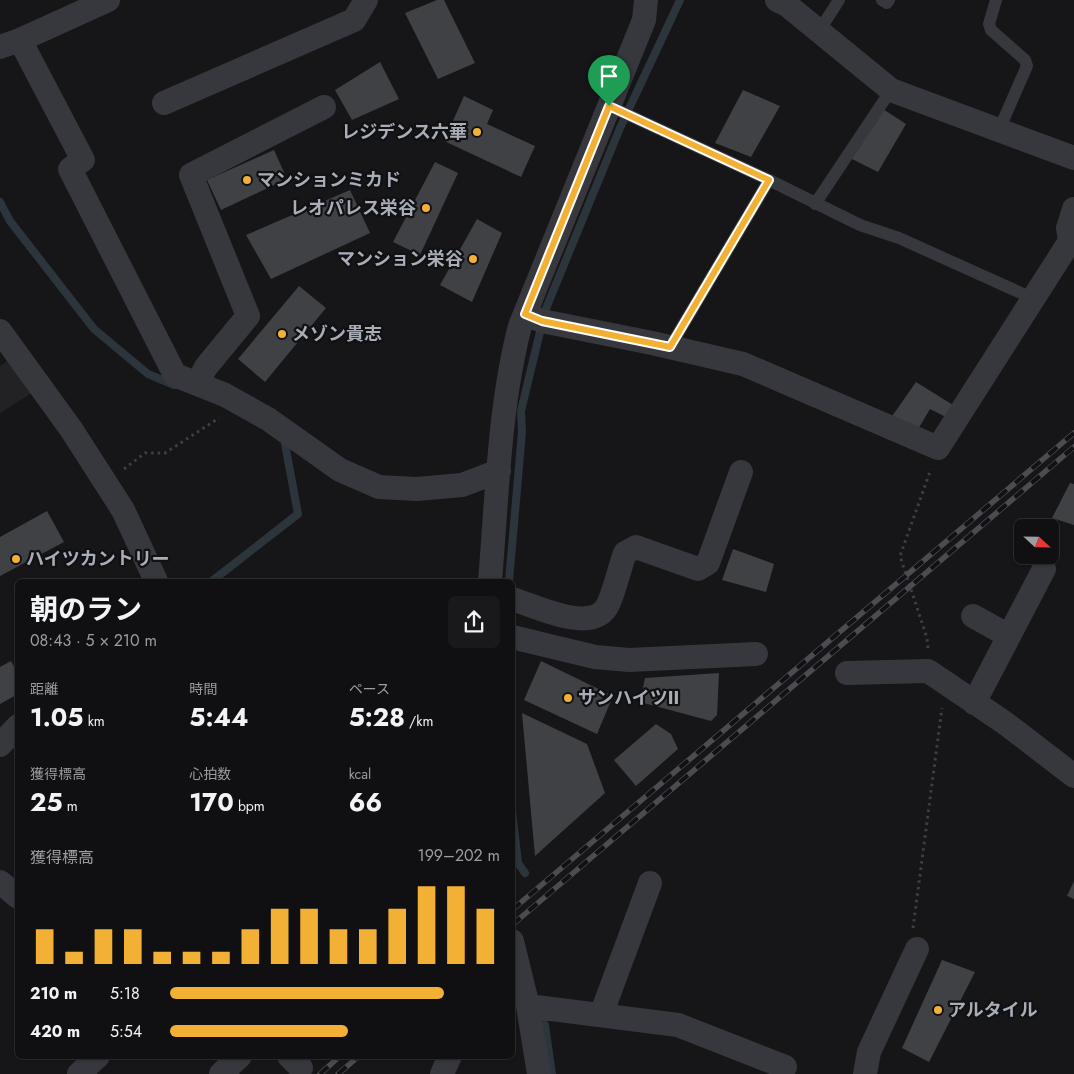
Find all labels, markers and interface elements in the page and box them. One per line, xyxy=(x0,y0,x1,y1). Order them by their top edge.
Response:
pin xyxy=(588,55,630,106)
icon: arrive xyxy=(595,62,623,90)
place label: レジデンス六華 xyxy=(341,119,467,145)
marker: レジデンス六華 xyxy=(471,126,483,138)
place label: マンションミカド xyxy=(257,167,401,193)
marker: マンションミカド xyxy=(241,174,253,186)
place label: レオパレス栄谷 xyxy=(290,195,416,221)
marker: レオパレス栄谷 xyxy=(420,202,432,214)
place label: マンション栄谷 xyxy=(337,246,463,272)
marker: マンション栄谷 xyxy=(467,253,479,265)
place label: メゾン貴志 xyxy=(292,321,382,347)
marker: メゾン貴志 xyxy=(276,328,288,340)
north arrow xyxy=(1014,519,1059,564)
map controls xyxy=(1014,519,1059,564)
place label: ハイツカントリー xyxy=(26,546,170,572)
marker: ハイツカントリー xyxy=(10,553,22,565)
text: 朝のラン xyxy=(30,589,142,630)
button: share xyxy=(448,596,500,648)
text: 08:43 · 5 × 210 m xyxy=(30,629,157,652)
text: 距離 xyxy=(30,679,58,699)
text: 時間 xyxy=(189,679,217,699)
text: ペース xyxy=(349,679,390,699)
place label: サンハイツII xyxy=(578,685,679,711)
marker: サンハイツII xyxy=(562,692,574,704)
text: 1.05 xyxy=(30,699,83,735)
text: 5:44 xyxy=(189,699,248,735)
text: 5:28 xyxy=(349,699,405,735)
text: km xyxy=(83,711,105,731)
text: /km xyxy=(405,711,433,731)
text: 獲得標高 xyxy=(30,764,86,784)
text: 心拍数 xyxy=(189,764,231,784)
text: kcal xyxy=(349,764,371,784)
text: 25 xyxy=(30,784,63,820)
text: 170 xyxy=(189,784,234,820)
text: 66 xyxy=(349,784,382,820)
text: m xyxy=(63,796,78,816)
text: bpm xyxy=(234,796,265,816)
text: 199–202 m xyxy=(417,844,500,867)
text: 獲得標高 xyxy=(30,846,94,869)
text: 210 m xyxy=(30,982,77,1005)
text: 5:18 xyxy=(110,982,140,1005)
place label: アルタイル xyxy=(948,997,1038,1023)
marker: アルタイル xyxy=(932,1004,944,1016)
text: 420 m xyxy=(30,1020,80,1043)
text: 5:54 xyxy=(110,1020,142,1043)

